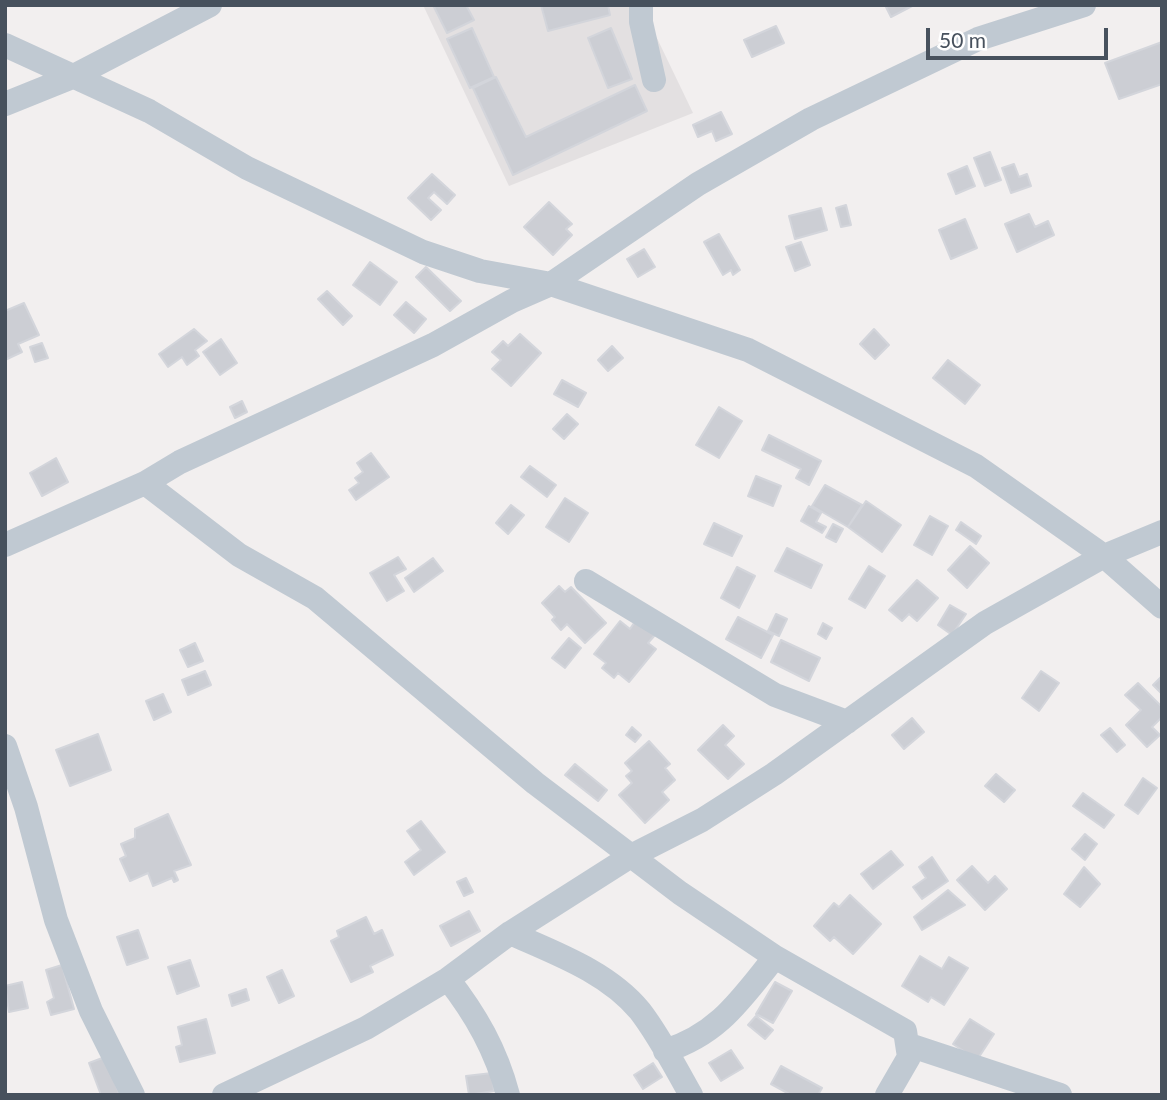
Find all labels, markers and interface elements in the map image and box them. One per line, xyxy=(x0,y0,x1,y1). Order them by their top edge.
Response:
scale bar xyxy=(929,14,1111,58)
text: 50 m xyxy=(939,27,986,52)

